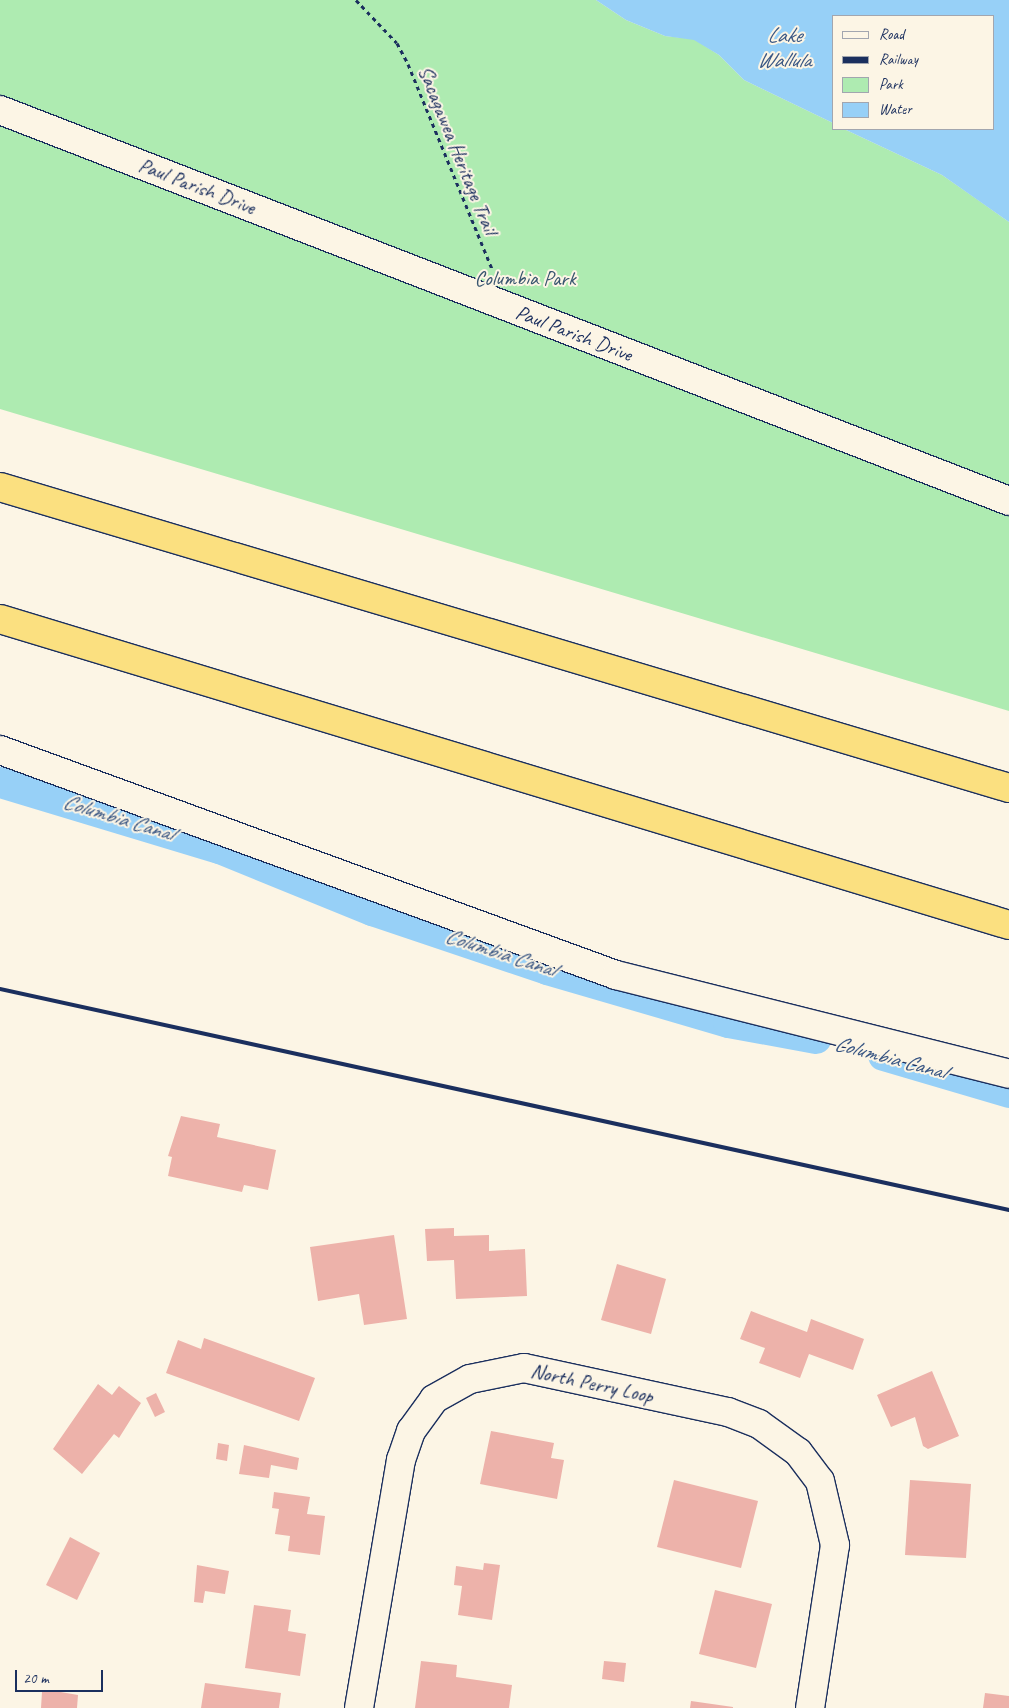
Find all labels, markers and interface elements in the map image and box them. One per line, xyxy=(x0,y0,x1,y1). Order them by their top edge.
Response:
legend xyxy=(832,15,994,130)
water label: Lake Wallula xyxy=(757,22,811,74)
text: Road xyxy=(879,25,904,44)
text: Railway xyxy=(879,50,918,69)
street label: Sacagawea Heritage Trail xyxy=(413,62,503,238)
text: Park xyxy=(879,75,903,94)
text: Water xyxy=(879,100,912,119)
street label: Paul Parish Drive xyxy=(135,152,259,220)
park label: Columbia Park xyxy=(474,265,576,291)
street label: Paul Parish Drive xyxy=(512,299,636,367)
water label: Columbia Canal xyxy=(59,789,177,847)
water label: Columbia Canal xyxy=(441,923,559,983)
water label: Columbia Canal xyxy=(831,1030,949,1086)
street label: North Perry Loop xyxy=(529,1358,655,1408)
scale bar xyxy=(18,1660,105,1692)
text: 20 m xyxy=(23,1669,49,1688)

